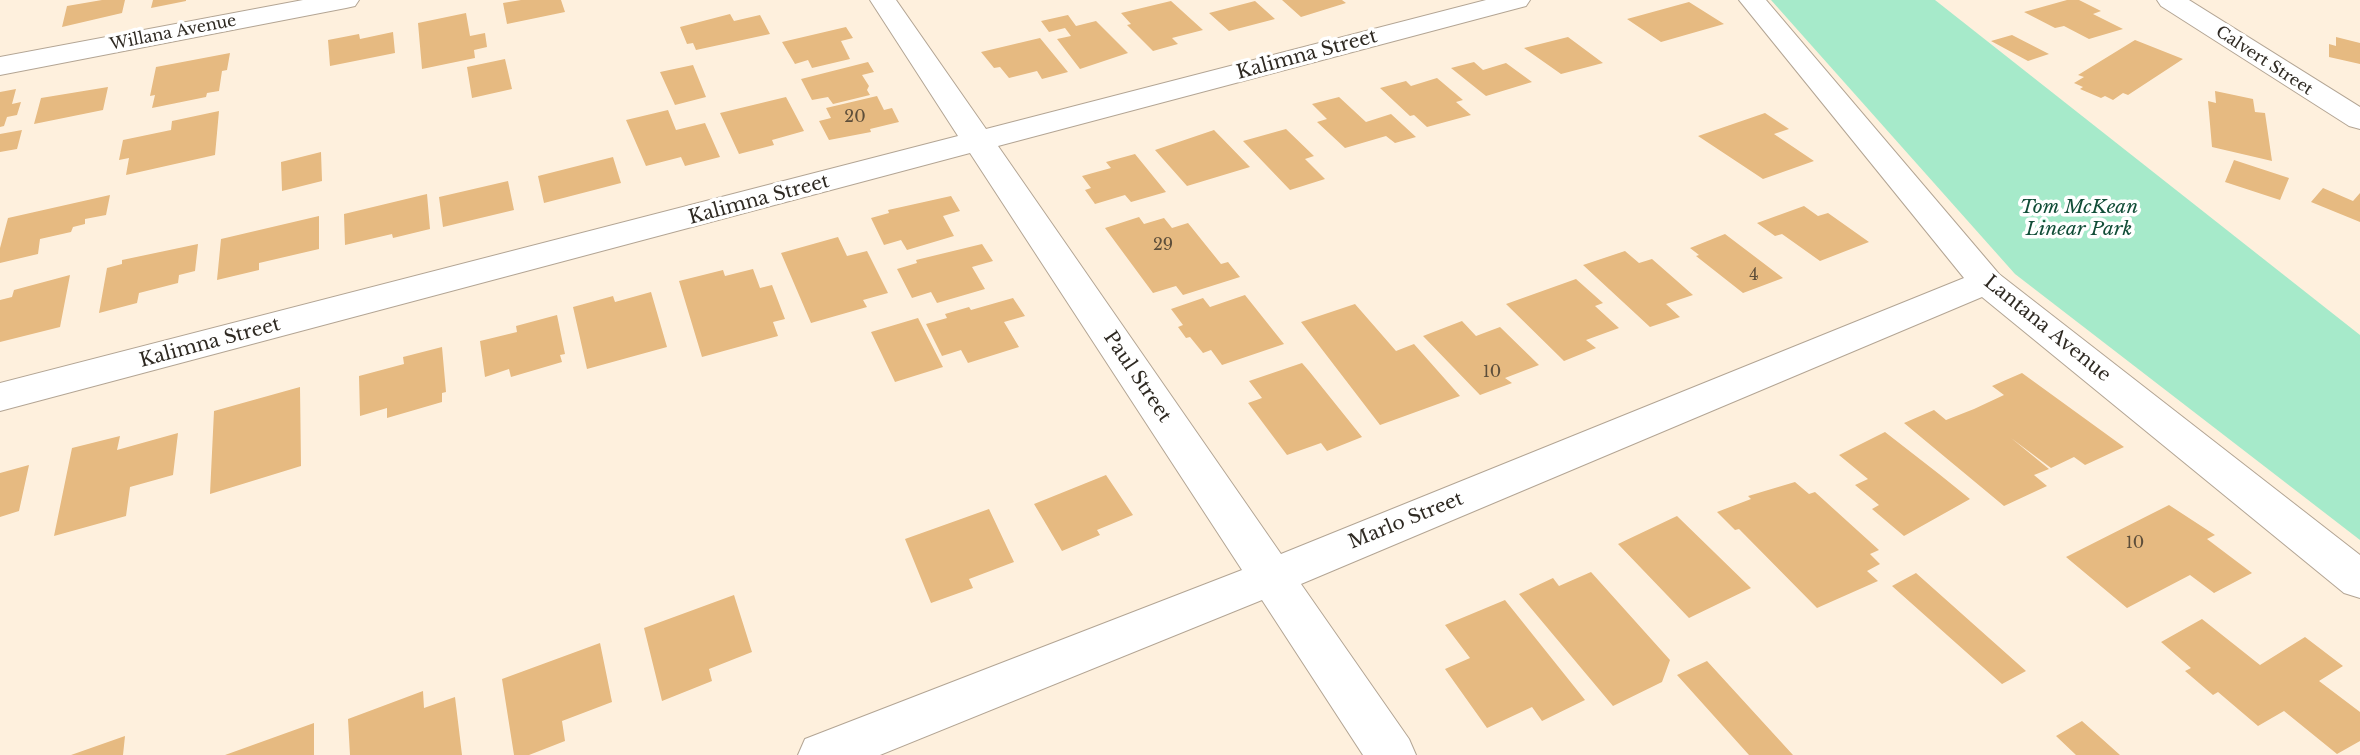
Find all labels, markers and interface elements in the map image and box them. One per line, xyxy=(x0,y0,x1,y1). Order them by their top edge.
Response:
street label: Willana Avenue xyxy=(108,11,238,55)
street label: Calvert Street xyxy=(2212,23,2316,99)
street label: Kalimna Street xyxy=(1234,25,1380,85)
house number: 20 xyxy=(844,107,866,127)
street label: Kalimna Street xyxy=(686,170,832,230)
park label: Tom McKean Linear Park xyxy=(2020,197,2138,241)
house number: 29 xyxy=(1153,235,1173,255)
house number: 4 xyxy=(1749,265,1759,285)
street label: Lantana Avenue xyxy=(1979,271,2115,387)
street label: Kalimna Street xyxy=(137,313,283,373)
street label: Paul Street xyxy=(1098,327,1176,427)
house number: 10 xyxy=(1483,362,1501,382)
street label: Marlo Street xyxy=(1345,488,1467,554)
house number: 10 xyxy=(2126,533,2144,553)

